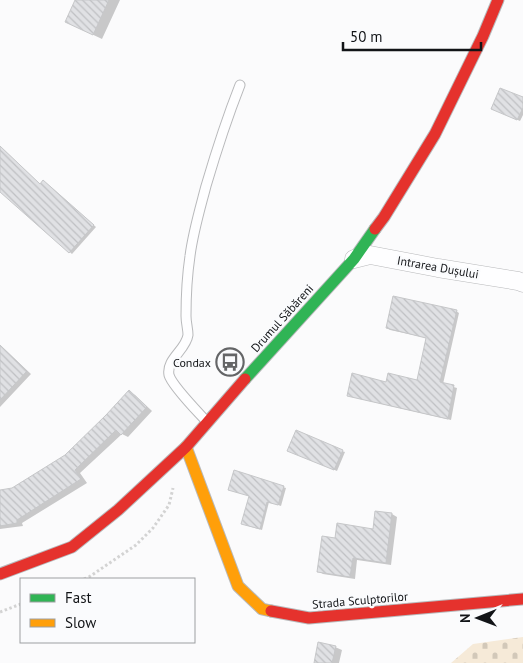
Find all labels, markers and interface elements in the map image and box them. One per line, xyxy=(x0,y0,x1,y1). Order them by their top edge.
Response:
scale bar xyxy=(343,20,480,52)
text: 50 m xyxy=(350,27,383,46)
street label: Intrarea Dușului xyxy=(396,252,480,282)
street label: Drumul Săbăreni xyxy=(248,281,316,355)
bus stop icon: Condax xyxy=(215,347,245,377)
place label: Condax xyxy=(173,355,211,370)
legend xyxy=(20,578,195,643)
text: Fast xyxy=(65,588,92,607)
street label: Strada Sculptorilor xyxy=(312,588,408,612)
north arrow xyxy=(453,593,503,643)
text: Slow xyxy=(65,613,96,632)
text: N xyxy=(456,613,474,623)

